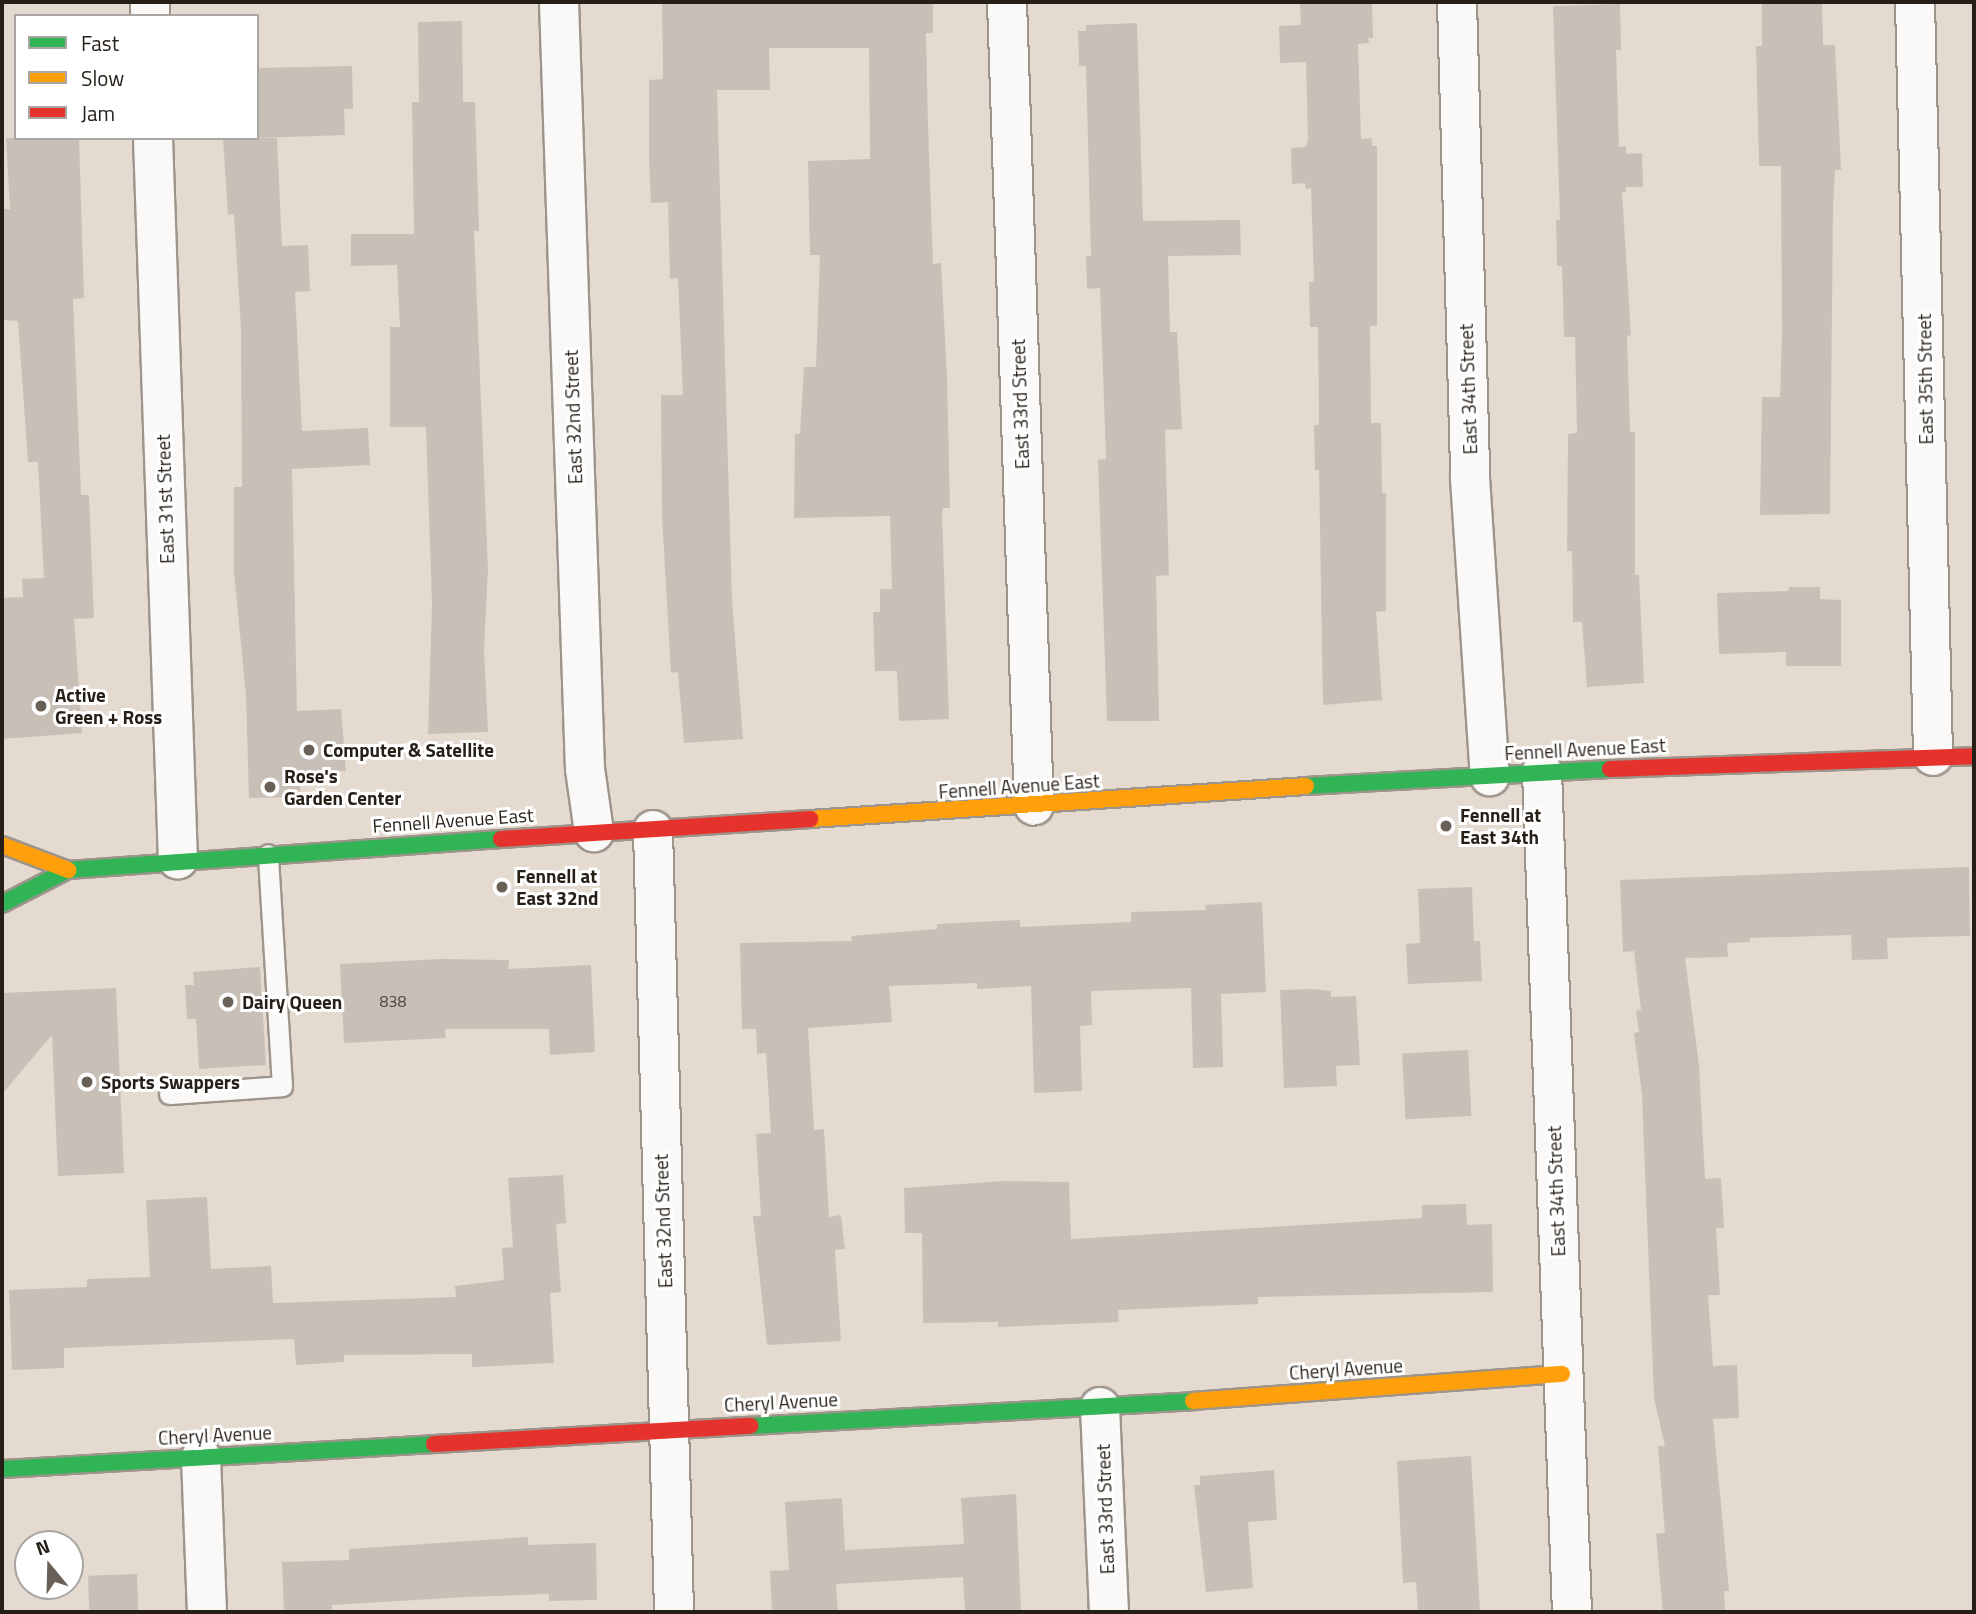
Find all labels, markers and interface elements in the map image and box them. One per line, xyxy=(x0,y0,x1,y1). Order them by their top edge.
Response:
legend xyxy=(14,14,259,140)
text: Fast xyxy=(81,27,119,59)
text: Slow xyxy=(81,62,124,94)
text: Jam xyxy=(81,97,115,129)
street label: East 35th Street xyxy=(1912,313,1938,445)
street label: East 34th Street xyxy=(1454,323,1482,455)
street label: East 33rd Street xyxy=(1006,338,1034,470)
street label: East 32nd Street xyxy=(559,349,587,485)
street label: East 31st Street xyxy=(151,434,179,564)
place label: Active Green + Ross xyxy=(55,684,162,728)
marker: Active Green + Ross xyxy=(33,698,49,714)
street label: Fennell Avenue East xyxy=(1504,733,1666,765)
place label: Computer & Satellite xyxy=(323,739,494,761)
marker: Computer & Satellite xyxy=(301,742,317,758)
place label: Rose's Garden Center xyxy=(284,765,401,809)
street label: Fennell Avenue East xyxy=(938,769,1100,803)
marker: Rose's Garden Center xyxy=(262,779,278,795)
street label: Fennell Avenue East xyxy=(372,803,534,837)
place label: Fennell at East 34th xyxy=(1460,804,1541,848)
marker: Fennell at East 34th xyxy=(1438,818,1454,834)
place label: Fennell at East 32nd xyxy=(516,865,599,909)
marker: Fennell at East 32nd xyxy=(494,879,510,895)
place label: Dairy Queen xyxy=(242,991,342,1013)
house number: 838 xyxy=(380,991,406,1011)
marker: Dairy Queen xyxy=(220,994,236,1010)
place label: Sports Swappers xyxy=(101,1071,240,1093)
marker: Sports Swappers xyxy=(79,1074,95,1090)
street label: East 34th Street xyxy=(1542,1125,1570,1257)
street label: East 32nd Street xyxy=(649,1153,677,1289)
street label: Cheryl Avenue xyxy=(1288,1354,1404,1384)
street label: Cheryl Avenue xyxy=(724,1388,838,1416)
street label: Cheryl Avenue xyxy=(158,1421,272,1449)
street label: East 33rd Street xyxy=(1091,1443,1119,1575)
north arrow xyxy=(14,1530,84,1600)
text: N xyxy=(32,1531,54,1562)

